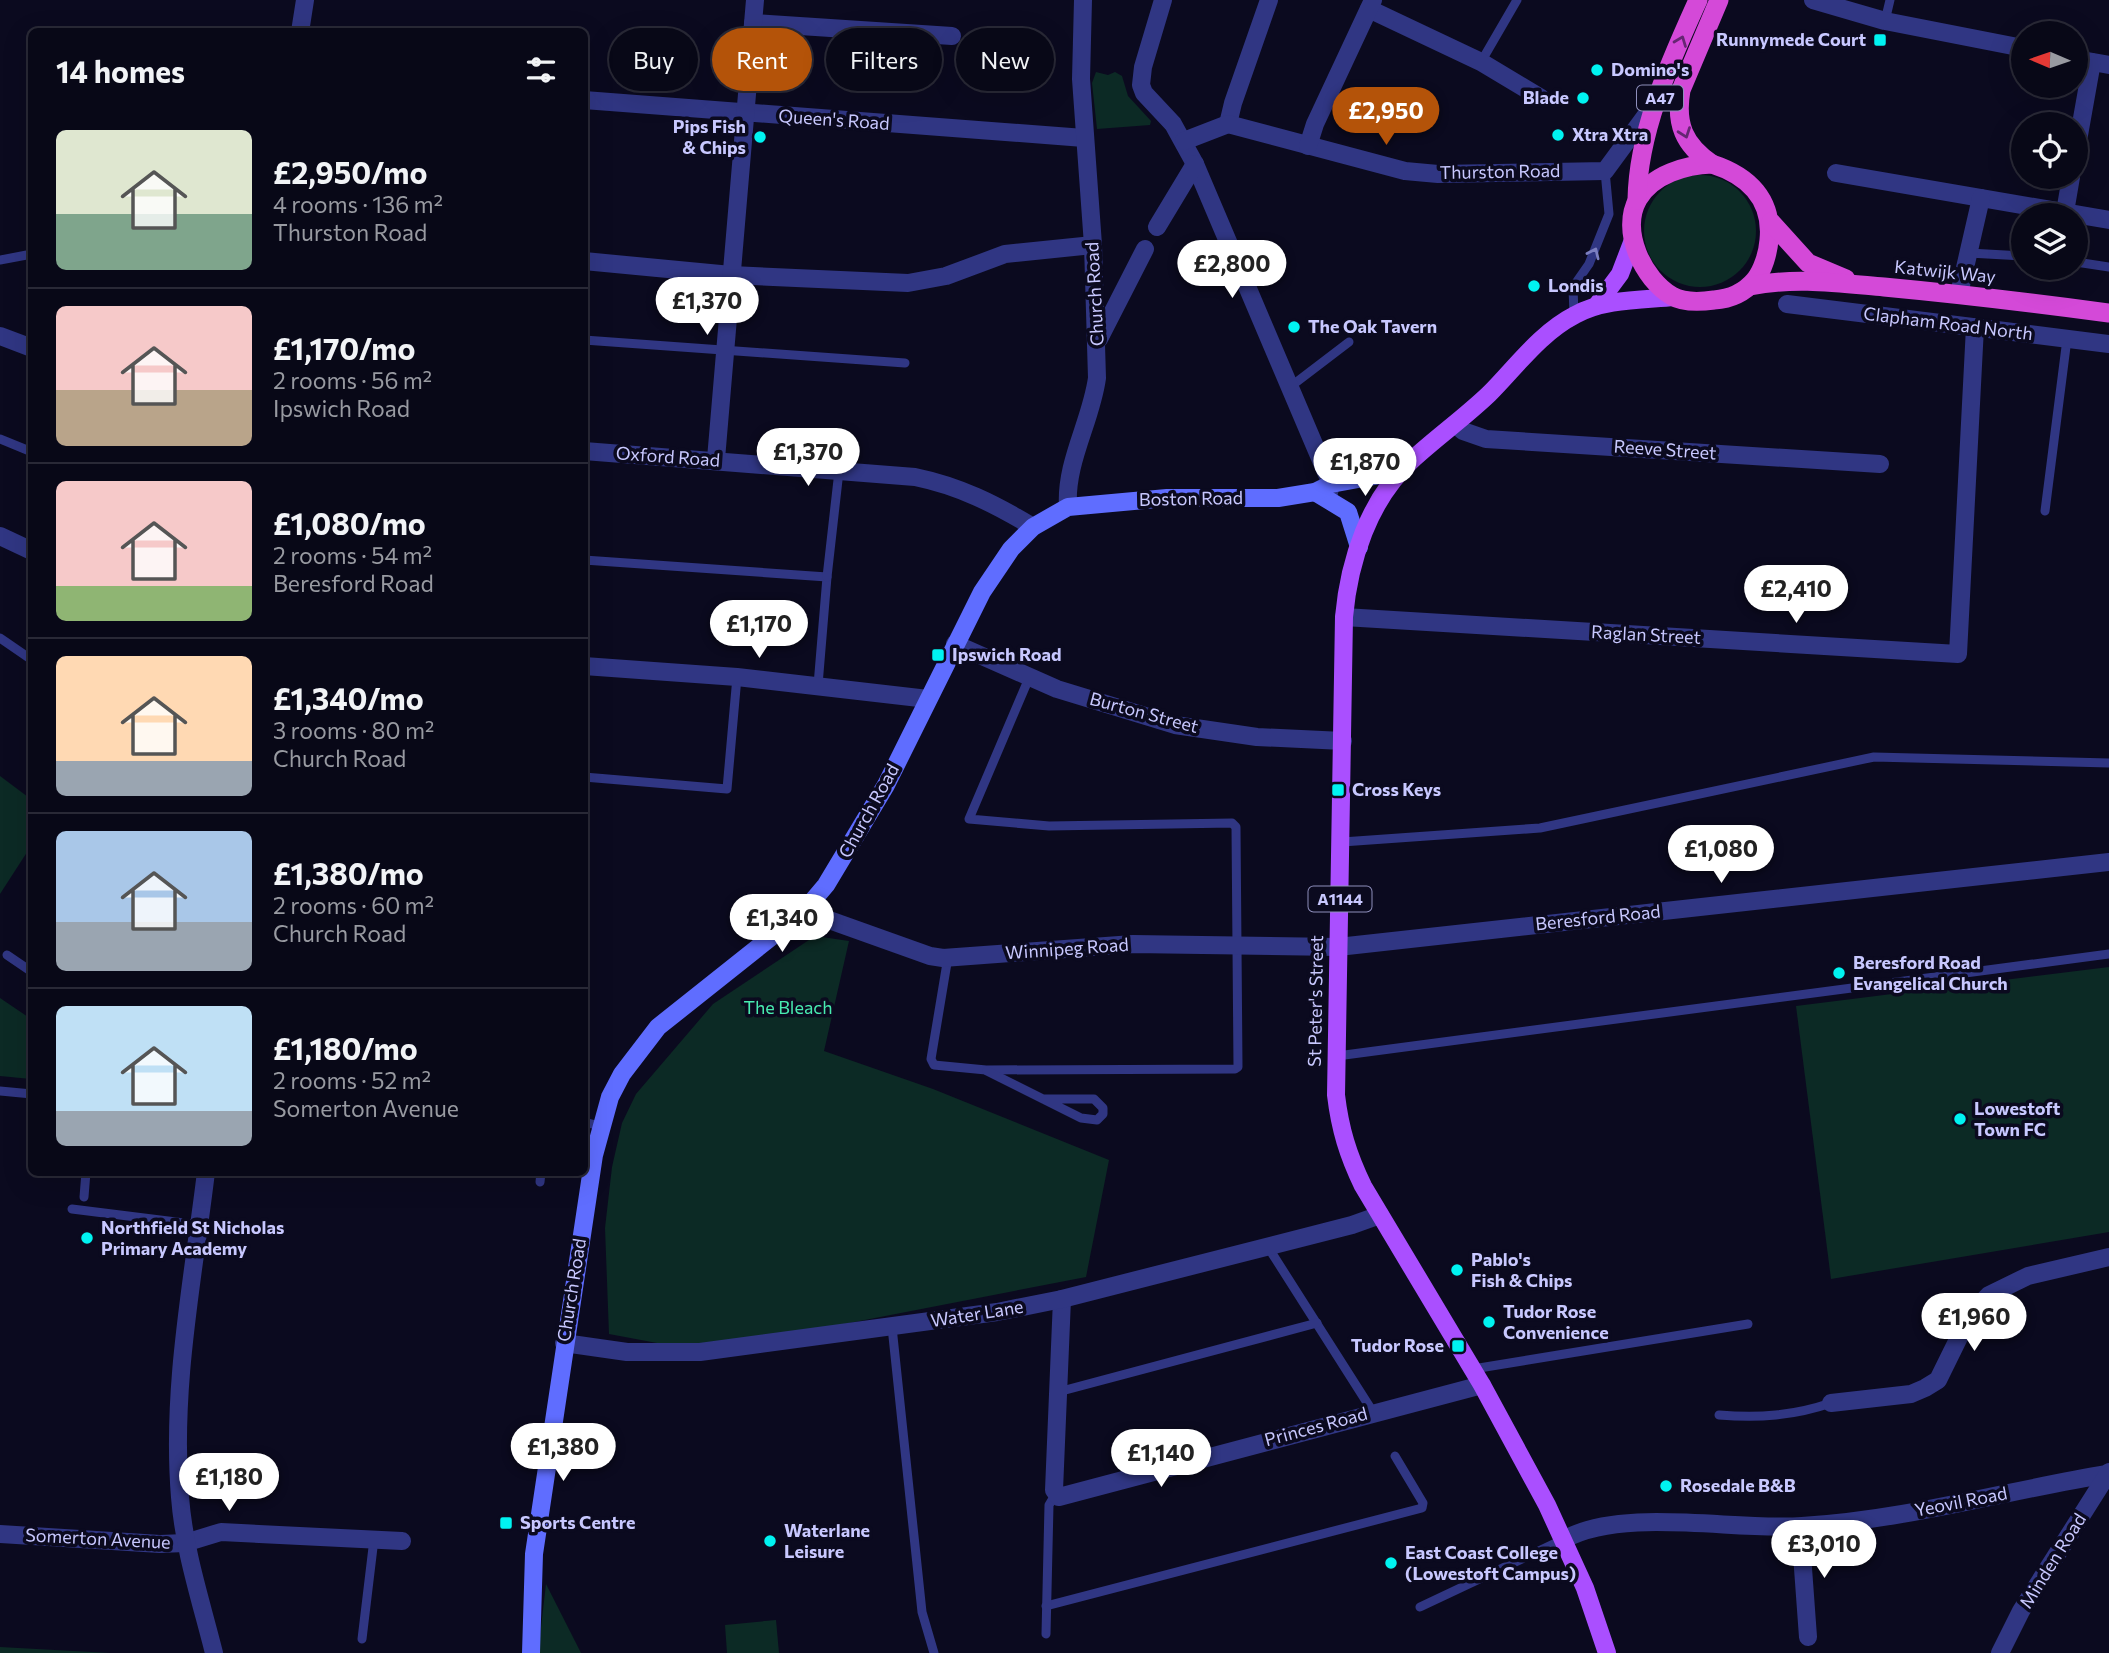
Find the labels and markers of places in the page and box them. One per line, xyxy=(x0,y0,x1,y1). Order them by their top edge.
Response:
place label: Runnymede Court xyxy=(1716,28,1866,50)
marker: Runnymede Court xyxy=(1872,32,1888,48)
place label: Domino's xyxy=(1611,58,1689,80)
marker: Domino's xyxy=(1589,62,1605,78)
place label: Blade xyxy=(1523,86,1569,108)
pin: £2,950 xyxy=(1329,88,1443,147)
marker: Blade xyxy=(1575,90,1591,106)
place label: Pips Fish & Chips xyxy=(673,115,746,158)
place label: Xtra Xtra xyxy=(1572,123,1648,145)
marker: Xtra Xtra xyxy=(1550,127,1566,143)
marker: Pips Fish & Chips xyxy=(752,129,768,145)
pin: £2,800 xyxy=(1175,240,1289,300)
place label: Londis xyxy=(1548,274,1604,296)
pin: £1,370 xyxy=(650,278,764,337)
marker: Londis xyxy=(1526,278,1542,294)
place label: The Oak Tavern xyxy=(1308,315,1437,337)
marker: The Oak Tavern xyxy=(1286,319,1302,335)
pin: £1,370 xyxy=(751,428,865,488)
pin: £1,870 xyxy=(1308,438,1422,498)
pin: £2,410 xyxy=(1739,566,1853,625)
pin: £1,170 xyxy=(702,600,816,660)
place label: Ipswich Road xyxy=(952,643,1061,665)
marker: Ipswich Road xyxy=(930,647,946,663)
place label: Cross Keys xyxy=(1352,778,1441,800)
marker: Cross Keys xyxy=(1330,782,1346,798)
pin: £1,080 xyxy=(1664,826,1778,885)
pin: £1,340 xyxy=(725,894,839,954)
place label: Beresford Road Evangelical Church xyxy=(1853,951,2008,994)
marker: Beresford Road Evangelical Church xyxy=(1831,965,1847,981)
place label: Lowestoft Town FC xyxy=(1974,1097,2061,1140)
marker: Lowestoft Town FC xyxy=(1952,1111,1968,1127)
place label: Northfield St Nicholas Primary Academy xyxy=(101,1216,284,1259)
marker: Northfield St Nicholas Primary Academy xyxy=(79,1230,95,1246)
place label: Pablo's Fish & Chips xyxy=(1471,1248,1572,1291)
marker: Pablo's Fish & Chips xyxy=(1449,1262,1465,1278)
pin: £1,960 xyxy=(1917,1294,2031,1353)
place label: Tudor Rose Convenience xyxy=(1503,1300,1609,1343)
marker: Tudor Rose Convenience xyxy=(1481,1314,1497,1330)
place label: Tudor Rose xyxy=(1351,1334,1444,1356)
marker: Tudor Rose xyxy=(1450,1338,1466,1354)
pin: £1,380 xyxy=(506,1424,620,1483)
pin: £1,140 xyxy=(1104,1430,1218,1489)
pin: £1,180 xyxy=(172,1454,286,1513)
place label: Rosedale B&B xyxy=(1680,1474,1796,1496)
marker: Rosedale B&B xyxy=(1658,1478,1674,1494)
place label: Sports Centre xyxy=(520,1511,636,1533)
marker: Sports Centre xyxy=(498,1515,514,1531)
place label: Waterlane Leisure xyxy=(784,1519,870,1562)
pin: £3,010 xyxy=(1767,1520,1881,1580)
marker: Waterlane Leisure xyxy=(762,1533,778,1549)
place label: East Coast College (Lowestoft Campus) xyxy=(1405,1541,1576,1584)
marker: East Coast College (Lowestoft Campus) xyxy=(1383,1555,1399,1571)

